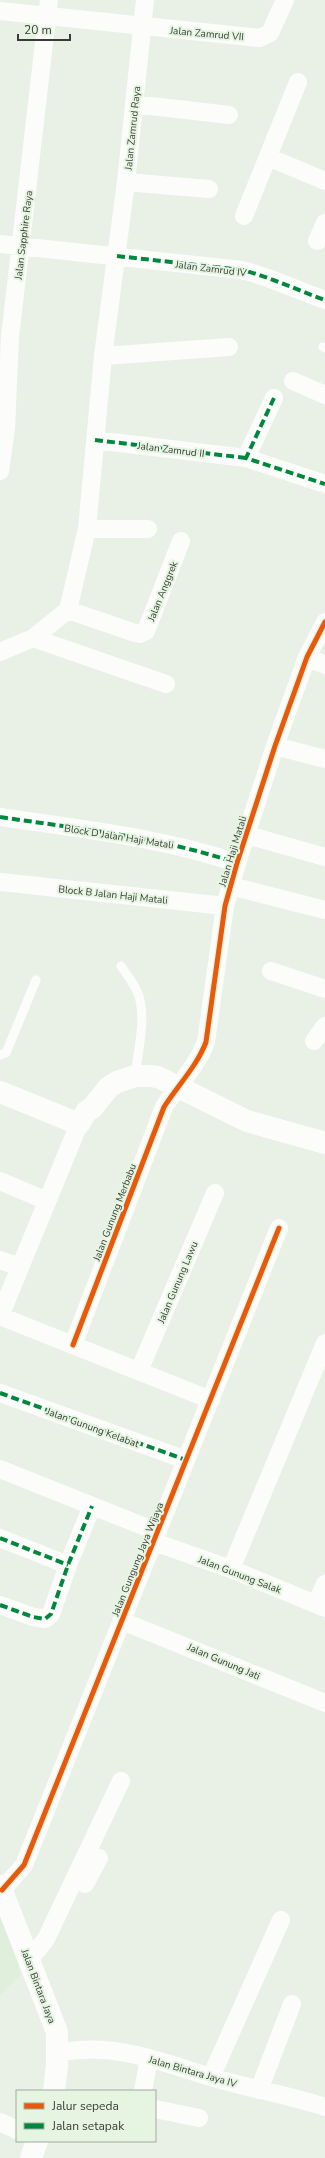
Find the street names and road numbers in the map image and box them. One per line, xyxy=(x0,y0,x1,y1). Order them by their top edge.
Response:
street label: Jalan Zamrud VII xyxy=(168,24,245,44)
street label: Jalan Zamrud Raya xyxy=(122,85,144,172)
street label: Jalan Sapphire Raya xyxy=(11,190,36,282)
street label: Jalan Zamrud IV xyxy=(173,258,247,280)
street label: Jalan Zamrud II xyxy=(136,439,205,461)
street label: Jalan Anggrek xyxy=(144,558,182,624)
street label: Jalan Haji Matali xyxy=(215,814,250,889)
street label: Block D Jalan Haji Matali xyxy=(63,821,175,853)
street label: Block B Jalan Haji Matali xyxy=(58,882,168,908)
street label: Jalan Gunung Merbabu xyxy=(90,1162,140,1264)
street label: Jalan Gunung Lawu xyxy=(154,1239,202,1327)
street label: Jalan Gunung Kelabat xyxy=(43,1404,141,1451)
street label: Jalan Gungung Jaya Wijaya xyxy=(108,1500,167,1619)
street label: Jalan Gunung Salak xyxy=(195,1552,284,1598)
street label: Jalan Gunung Jati xyxy=(184,1640,262,1684)
street label: Jalan Bintara Jaya xyxy=(17,1946,59,2026)
street label: Jalan Bintara Jaya IV xyxy=(146,2052,238,2091)

